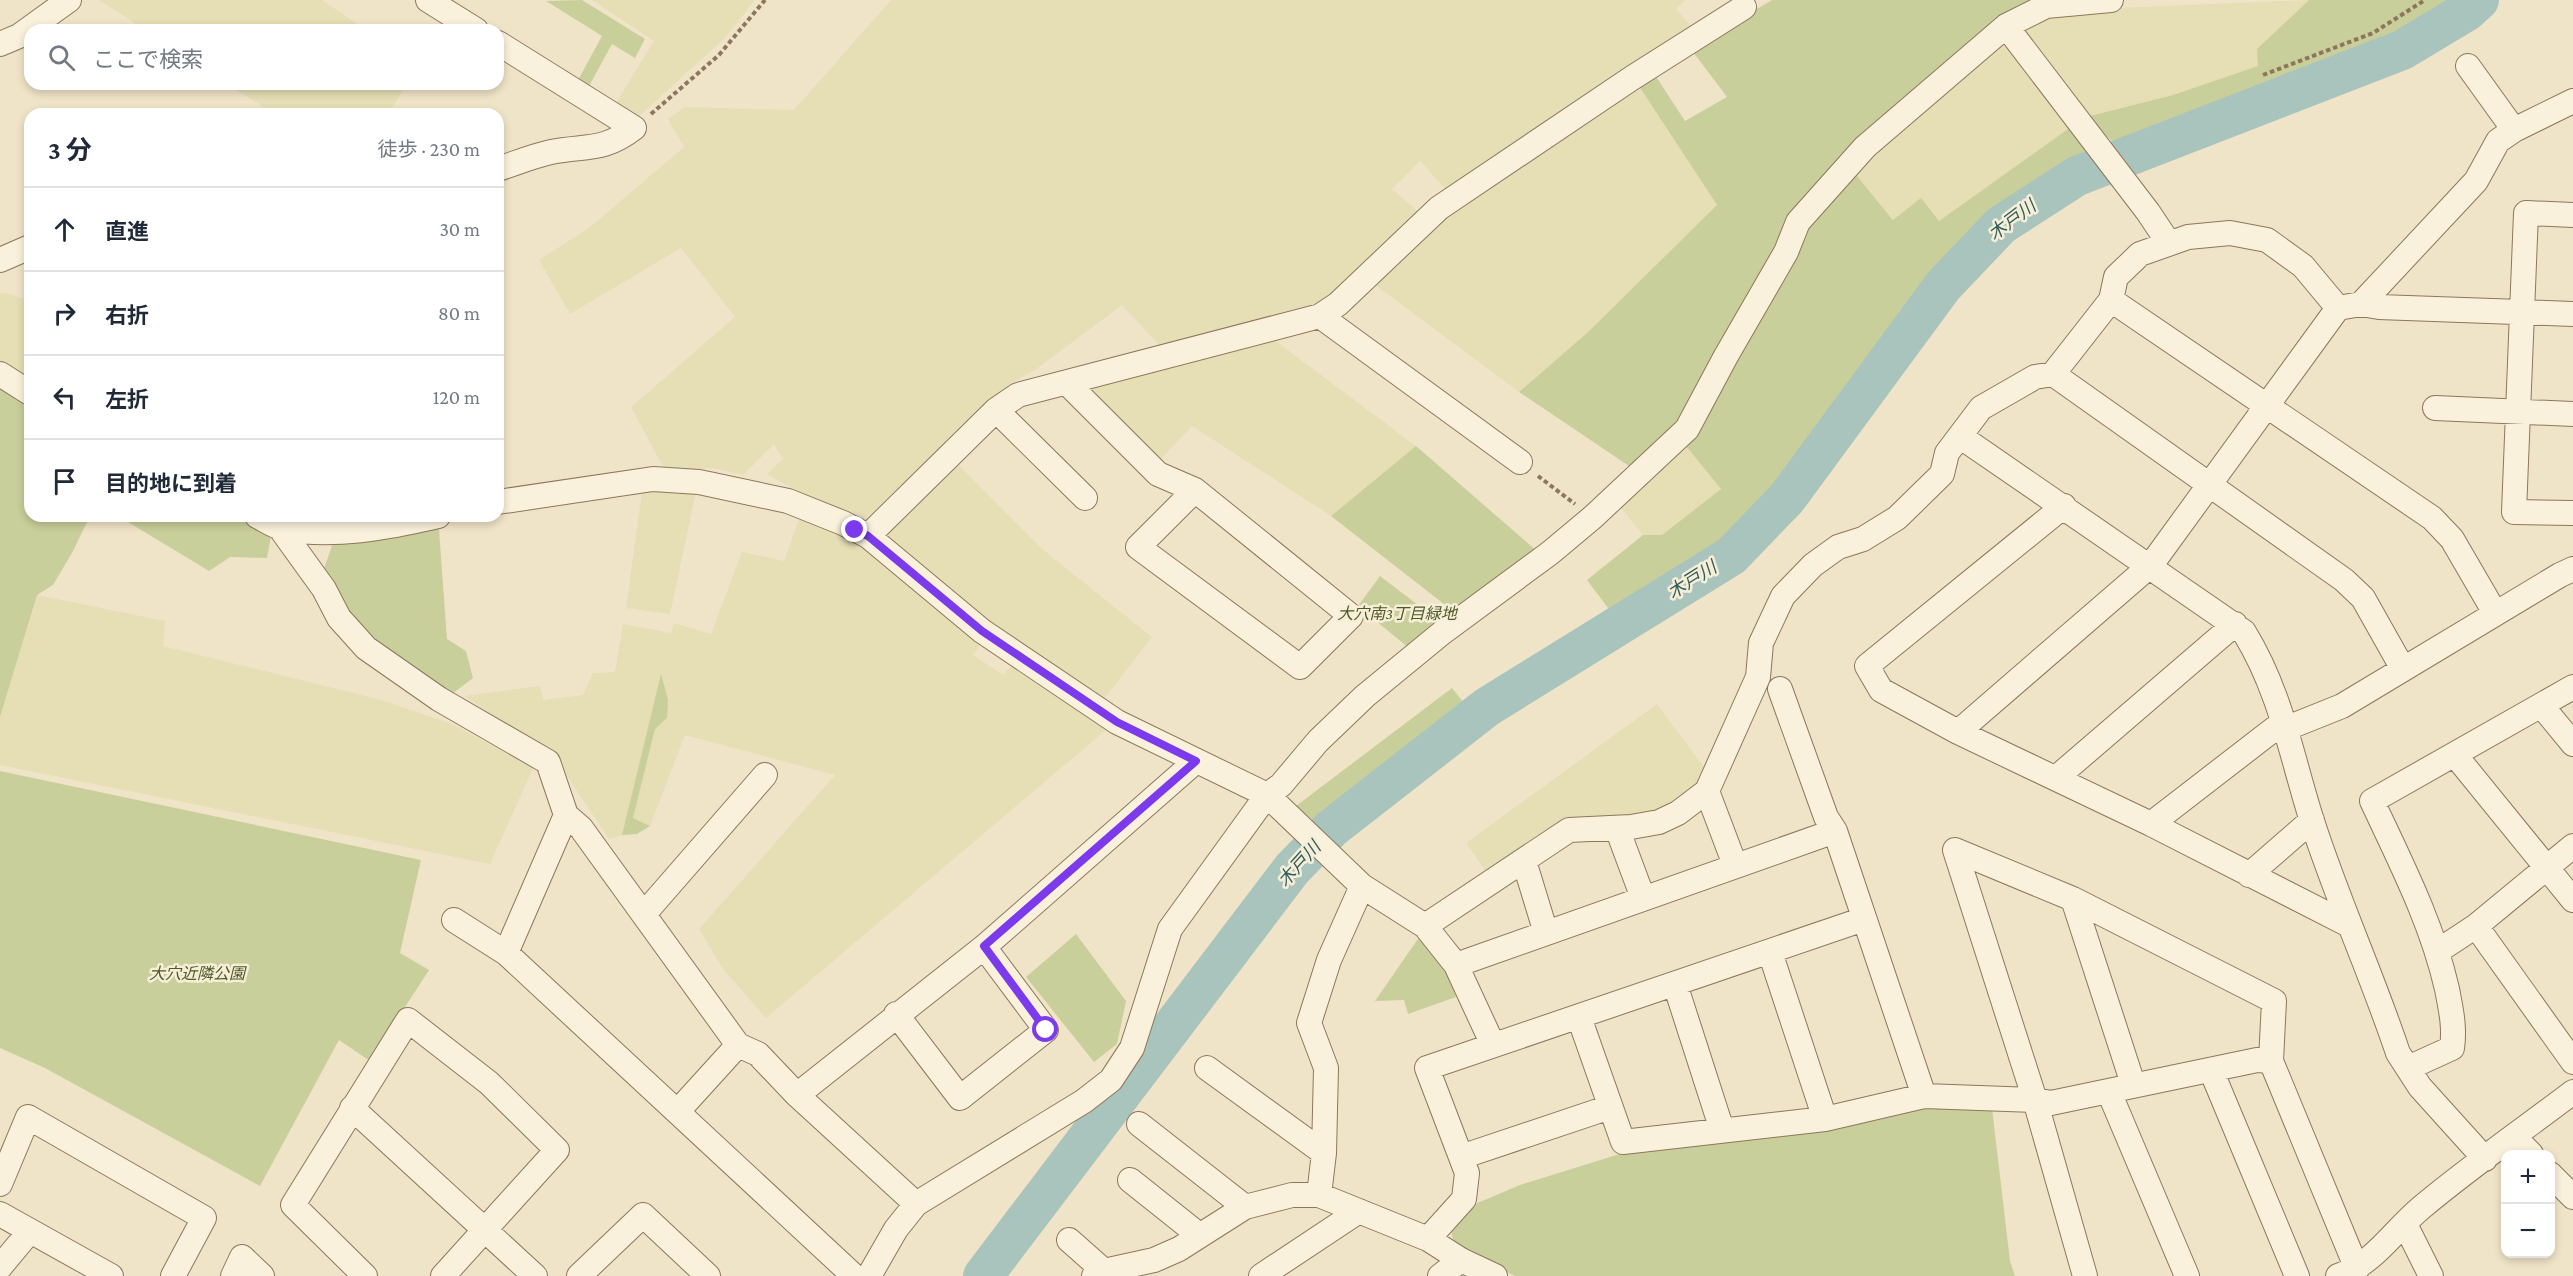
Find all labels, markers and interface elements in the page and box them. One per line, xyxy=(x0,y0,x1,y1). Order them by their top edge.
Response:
search box xyxy=(24,24,504,90)
icon: search xyxy=(45,41,78,74)
text: ここで検索 xyxy=(93,47,203,72)
text: 3 分 xyxy=(48,136,92,165)
text: 徒歩 · 230 m xyxy=(378,138,480,160)
water label: 木戸川 xyxy=(1984,195,2041,244)
icon: ahead xyxy=(48,213,81,246)
text: 30 m xyxy=(439,218,480,240)
text: 直進 xyxy=(105,219,149,244)
icon: right xyxy=(48,297,81,330)
text: 80 m xyxy=(438,302,480,324)
text: 右折 xyxy=(105,303,149,328)
icon: left xyxy=(48,381,81,414)
text: 120 m xyxy=(433,386,480,408)
text: 左折 xyxy=(105,387,149,412)
icon: arrive xyxy=(48,465,81,498)
text: 目的地に到着 xyxy=(105,471,237,496)
route end xyxy=(841,516,867,542)
water label: 木戸川 xyxy=(1664,556,1722,603)
park label: 大穴南3丁目緑地 xyxy=(1337,605,1459,622)
water label: 木戸川 xyxy=(1274,836,1326,891)
park label: 大穴近隣公園 xyxy=(149,965,247,982)
route start xyxy=(1032,1016,1058,1042)
map controls xyxy=(2501,1150,2555,1258)
button: + xyxy=(2501,1150,2555,1204)
button: − xyxy=(2501,1204,2555,1258)

